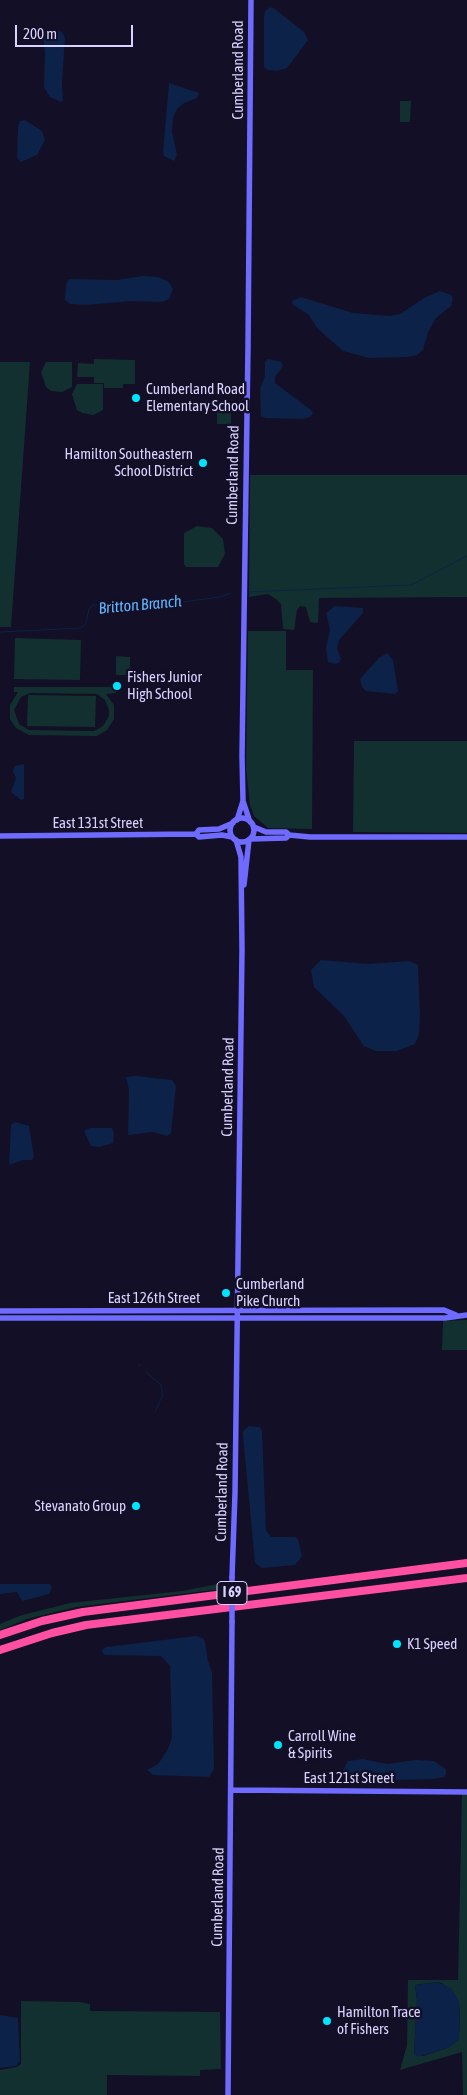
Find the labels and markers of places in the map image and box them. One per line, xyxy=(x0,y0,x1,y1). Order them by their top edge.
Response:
place label: Cumberland Road Elementary School xyxy=(146,380,249,415)
marker: Cumberland Road Elementary School xyxy=(130,392,142,404)
place label: Hamilton Southeastern School District xyxy=(65,445,193,480)
marker: Hamilton Southeastern School District xyxy=(197,457,209,469)
place label: Fishers Junior High School xyxy=(127,668,202,703)
marker: Fishers Junior High School xyxy=(111,680,123,692)
place label: Cumberland Pike Church xyxy=(236,1275,304,1310)
marker: Cumberland Pike Church xyxy=(220,1287,232,1299)
place label: Stevanato Group xyxy=(35,1497,126,1515)
marker: Stevanato Group xyxy=(130,1500,142,1512)
place label: K1 Speed xyxy=(407,1635,457,1653)
marker: K1 Speed xyxy=(391,1638,403,1650)
place label: Carroll Wine & Spirits xyxy=(288,1727,356,1762)
marker: Carroll Wine & Spirits xyxy=(272,1739,284,1751)
place label: Hamilton Trace of Fishers xyxy=(337,2003,421,2038)
marker: Hamilton Trace of Fishers xyxy=(321,2015,333,2027)

